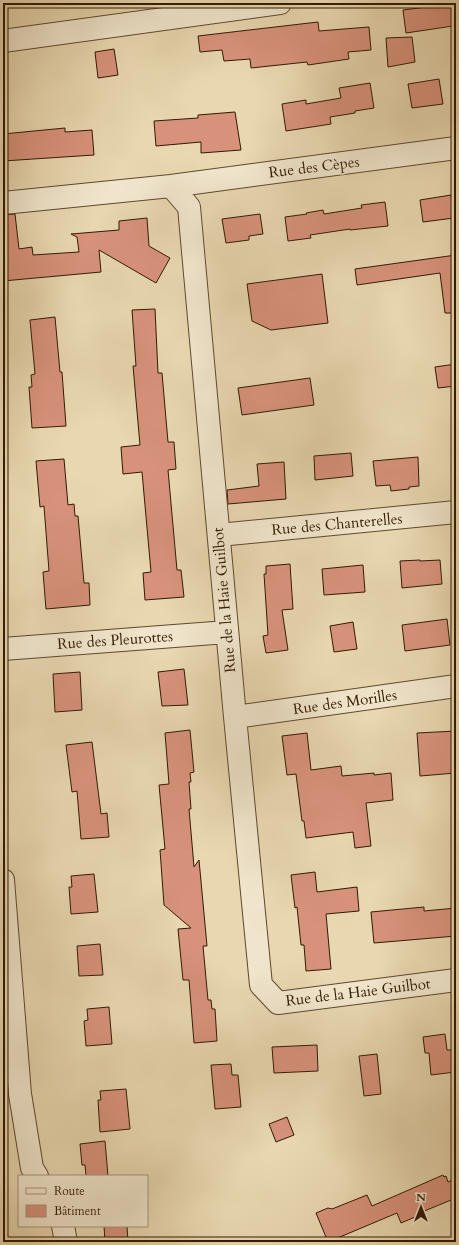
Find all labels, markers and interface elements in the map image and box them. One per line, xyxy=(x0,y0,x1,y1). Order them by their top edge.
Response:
street label: Rue des Cèpes xyxy=(267,152,361,182)
street label: Rue des Chanterelles xyxy=(271,508,403,540)
street label: Rue de la Haie Guilbot xyxy=(208,526,240,673)
street label: Rue des Pleurottes xyxy=(56,626,174,654)
street label: Rue des Morilles xyxy=(292,685,398,719)
street label: Rue de la Haie Guilbot xyxy=(284,973,432,1011)
legend xyxy=(18,1175,148,1227)
text: Route xyxy=(54,1183,85,1199)
north arrow xyxy=(401,1187,441,1227)
text: N xyxy=(416,1190,426,1205)
text: Bâtiment xyxy=(54,1203,101,1219)

